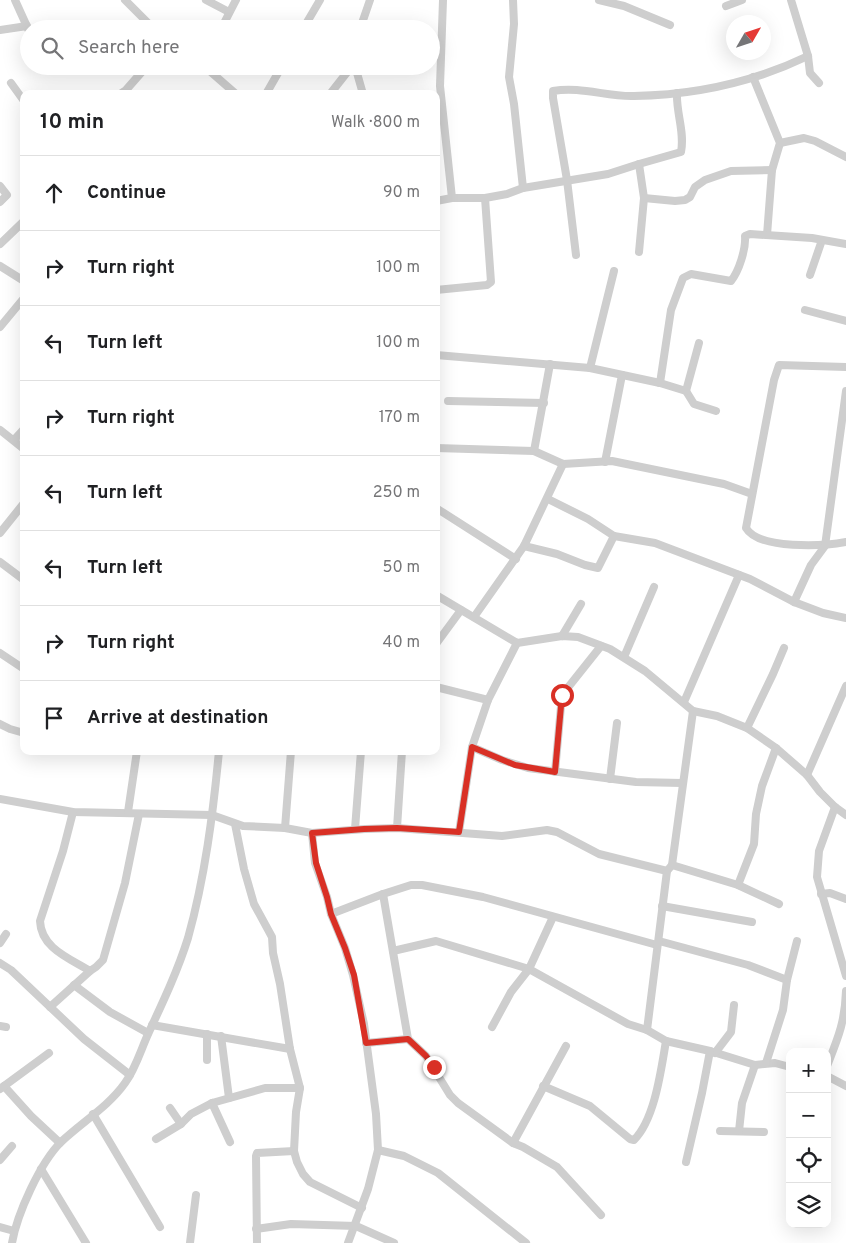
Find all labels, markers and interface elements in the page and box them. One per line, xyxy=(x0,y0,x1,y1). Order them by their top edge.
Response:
north arrow xyxy=(726,15,771,60)
search box xyxy=(20,20,440,75)
icon: search xyxy=(38,34,66,62)
text: Search here xyxy=(78,36,180,60)
text: 10 min xyxy=(40,109,104,136)
text: Walk · 800 m xyxy=(331,113,420,133)
icon: ahead xyxy=(40,179,68,207)
text: Continue xyxy=(87,181,166,205)
text: 90 m xyxy=(383,183,420,203)
icon: right xyxy=(40,254,68,282)
text: Turn right xyxy=(87,256,175,280)
text: 100 m xyxy=(376,258,420,278)
icon: left xyxy=(40,329,68,357)
text: Turn left xyxy=(87,331,163,355)
text: 100 m xyxy=(376,333,420,353)
icon: right xyxy=(40,404,68,432)
text: Turn right xyxy=(87,406,175,430)
text: 170 m xyxy=(379,408,420,428)
icon: left xyxy=(40,479,68,507)
text: Turn left xyxy=(87,481,163,505)
text: 250 m xyxy=(373,483,420,503)
icon: left xyxy=(40,554,68,582)
text: Turn left xyxy=(87,556,163,580)
text: 50 m xyxy=(383,558,420,578)
icon: right xyxy=(40,629,68,657)
text: Turn right xyxy=(87,631,175,655)
text: 40 m xyxy=(382,633,420,653)
route start xyxy=(551,684,574,707)
icon: arrive xyxy=(40,704,68,732)
text: Arrive at destination xyxy=(87,706,268,730)
map controls xyxy=(786,1048,831,1228)
button: + xyxy=(786,1048,831,1093)
route end xyxy=(423,1056,446,1079)
button: − xyxy=(786,1093,831,1138)
button: locate xyxy=(786,1138,831,1183)
button: layers xyxy=(786,1183,831,1228)

